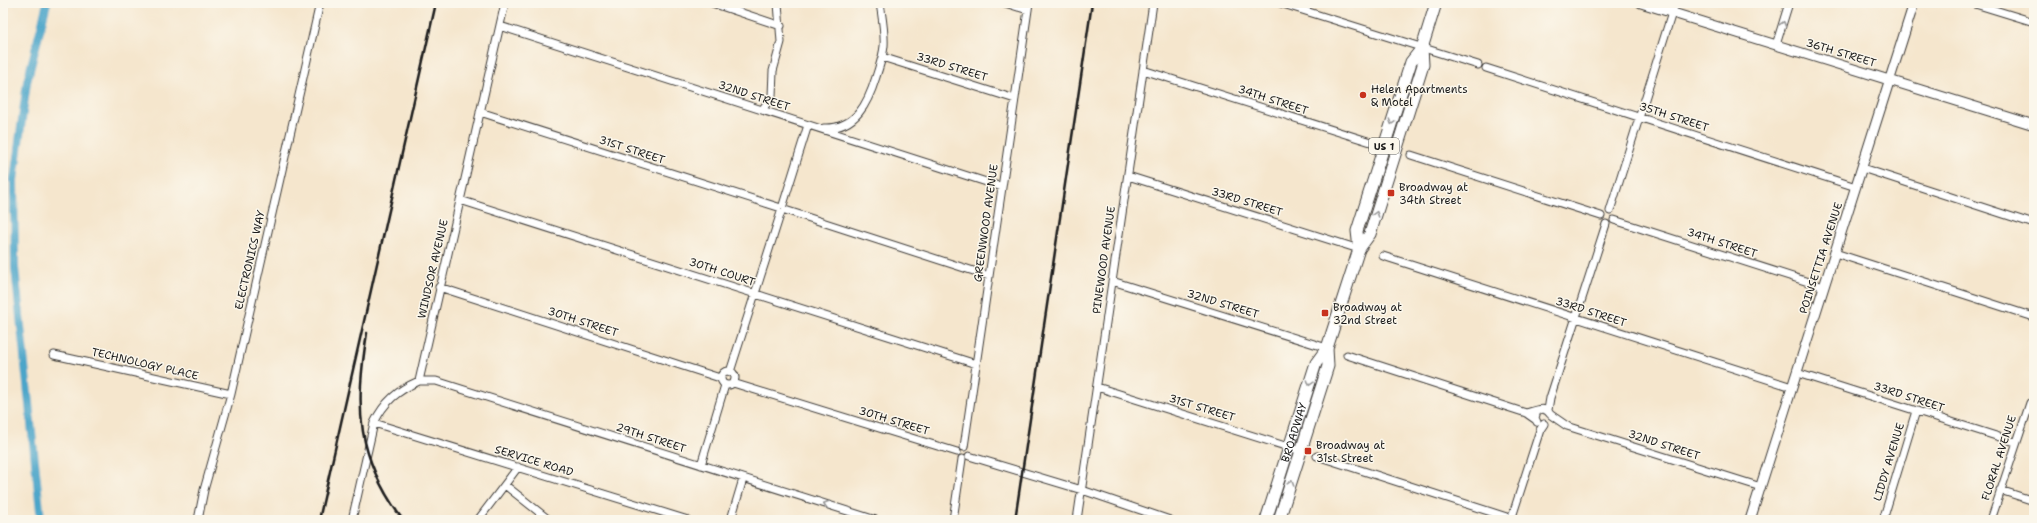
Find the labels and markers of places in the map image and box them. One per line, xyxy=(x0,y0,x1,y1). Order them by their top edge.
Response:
place label: Helen Apartments & Motel xyxy=(1371,82,1468,110)
marker: Helen Apartments & Motel xyxy=(1358,90,1368,100)
place label: Broadway at 34th Street xyxy=(1399,180,1468,208)
marker: Broadway at 34th Street xyxy=(1386,188,1396,198)
place label: Broadway at 32nd Street xyxy=(1333,300,1402,328)
marker: Broadway at 32nd Street xyxy=(1320,308,1330,318)
place label: Broadway at 31st Street xyxy=(1316,438,1385,466)
marker: Broadway at 31st Street xyxy=(1303,446,1313,456)

